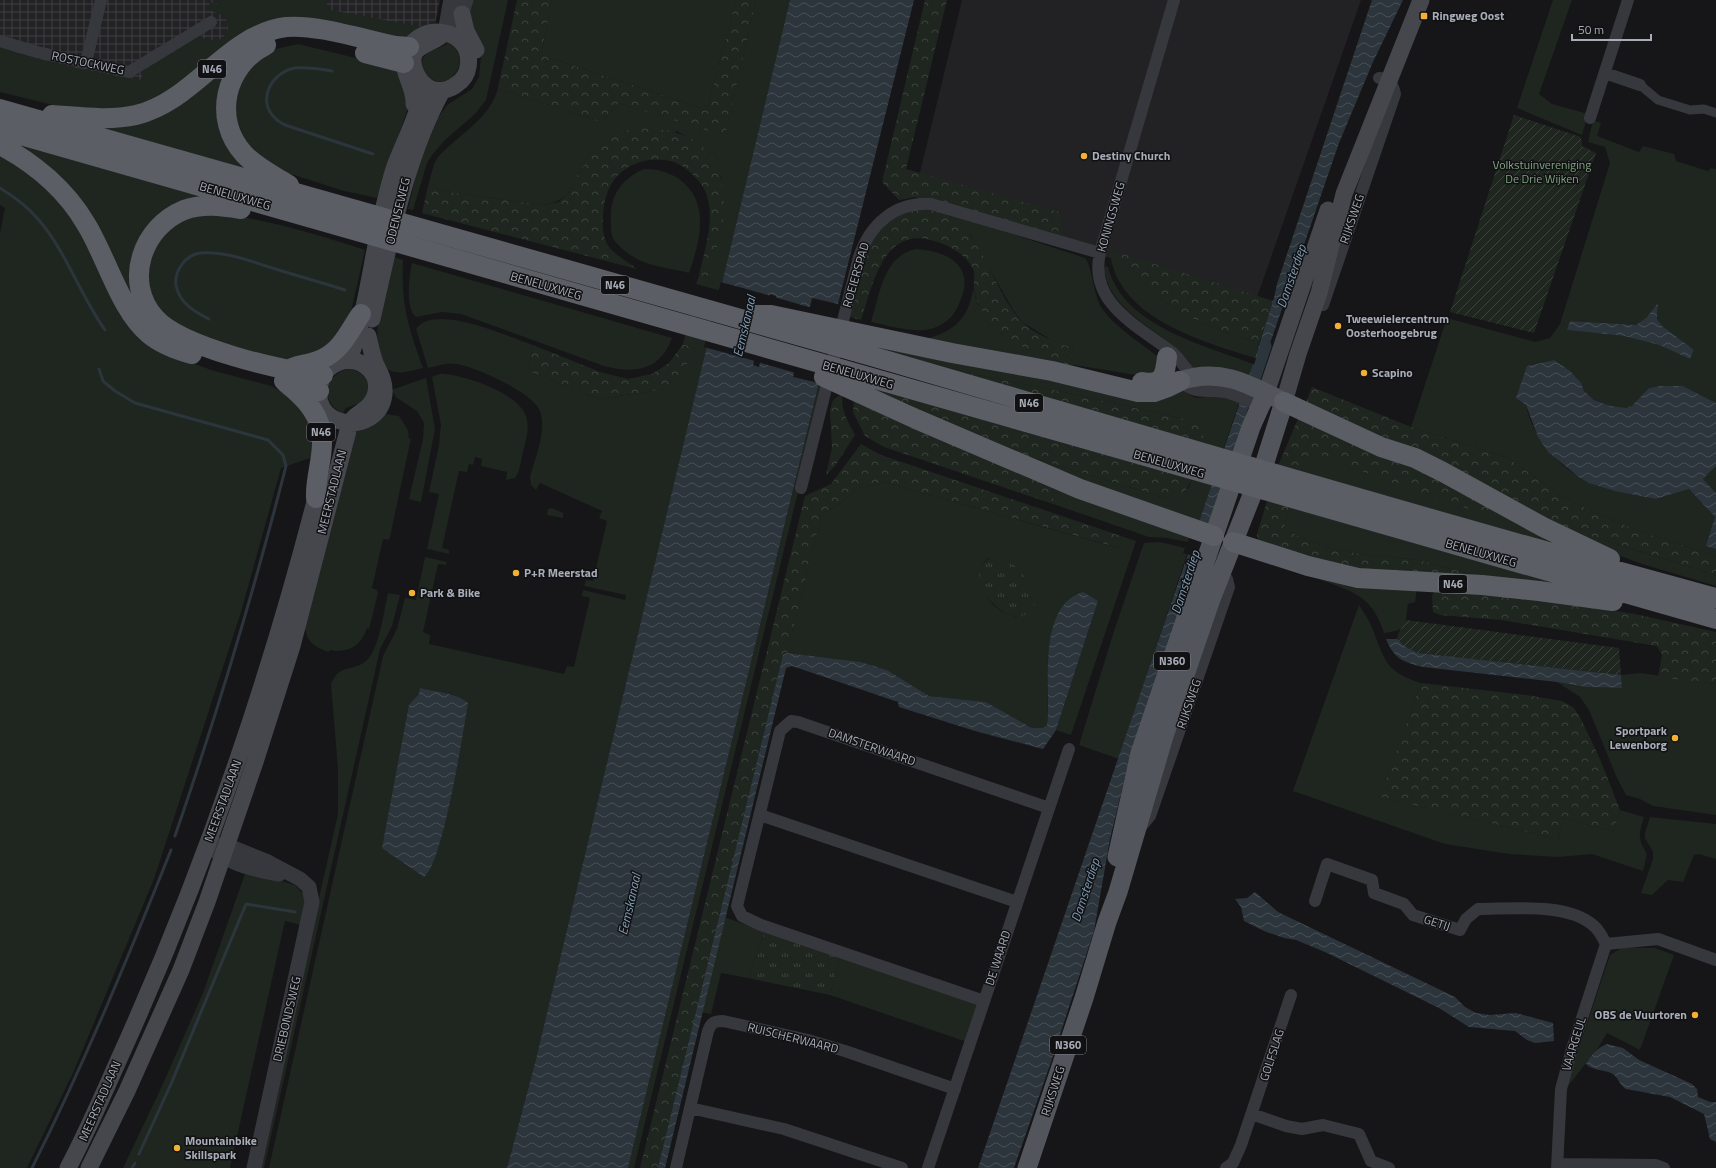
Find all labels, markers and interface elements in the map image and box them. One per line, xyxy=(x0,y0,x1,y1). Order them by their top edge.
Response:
place label: Ringweg Oost xyxy=(1432,6,1505,25)
marker: Ringweg Oost xyxy=(1419,11,1429,21)
scale bar xyxy=(1572,16,1651,42)
text: 50 m xyxy=(1578,20,1604,39)
street label: ROSTOCKWEG xyxy=(50,46,126,79)
road number: N46 xyxy=(198,60,226,78)
place label: Destiny Church xyxy=(1092,146,1170,165)
marker: Destiny Church xyxy=(1079,151,1089,161)
park label: Volkstuinvereniging De Drie Wijken xyxy=(1493,155,1591,188)
street label: BENELUXWEG xyxy=(197,176,273,215)
street label: ODENSEWEG xyxy=(380,176,415,246)
street label: KONINGSWEG xyxy=(1091,180,1130,254)
street label: RIJKSWEG xyxy=(1334,191,1369,246)
street label: ROEIERSPAD xyxy=(837,240,874,310)
water label: Damsterdiep xyxy=(1271,241,1311,310)
street label: BENELUXWEG xyxy=(508,266,584,305)
road number: N46 xyxy=(601,276,629,294)
water label: Eemskanaal xyxy=(727,291,761,359)
place label: Tweewielercentrum Oosterhoogebrug xyxy=(1346,309,1449,342)
marker: Tweewielercentrum Oosterhoogebrug xyxy=(1333,321,1343,331)
street label: BENELUXWEG xyxy=(820,355,896,394)
place label: Scapino xyxy=(1372,363,1413,382)
marker: Scapino xyxy=(1359,368,1369,378)
road number: N46 xyxy=(1015,394,1043,412)
road number: N46 xyxy=(307,423,335,441)
street label: BENELUXWEG xyxy=(1131,444,1207,483)
street label: MEERSTADLAAN xyxy=(312,448,351,536)
street label: BENELUXWEG xyxy=(1443,533,1519,572)
water label: Damsterdiep xyxy=(1165,547,1205,616)
place label: P+R Meerstad xyxy=(524,563,598,582)
marker: P+R Meerstad xyxy=(511,568,521,578)
road number: N46 xyxy=(1439,575,1467,593)
place label: Park & Bike xyxy=(420,583,480,602)
marker: Park & Bike xyxy=(407,588,417,598)
road number: N360 xyxy=(1154,652,1190,670)
street label: RIJKSWEG xyxy=(1171,676,1206,731)
place label: Sportpark Lewenborg xyxy=(1609,721,1668,754)
street label: DAMSTERWAARD xyxy=(826,723,919,770)
marker: Sportpark Lewenborg xyxy=(1670,733,1680,743)
street label: MEERSTADLAAN xyxy=(199,757,246,845)
water label: Damsterdiep xyxy=(1065,855,1105,924)
water label: Eemskanaal xyxy=(612,869,646,937)
street label: GETIJ xyxy=(1422,909,1453,936)
street label: DE WAARD xyxy=(980,928,1015,988)
street label: DRIEBONDSWEG xyxy=(267,974,306,1063)
place label: OBS de Vuurtoren xyxy=(1595,1005,1687,1024)
marker: OBS de Vuurtoren xyxy=(1690,1010,1700,1020)
street label: VAARGEUL xyxy=(1556,1014,1591,1073)
street label: RUISCHERWAARD xyxy=(746,1017,841,1058)
street label: GOLFSLAG xyxy=(1254,1026,1289,1083)
road number: N360 xyxy=(1050,1036,1086,1054)
street label: MEERSTADLAAN xyxy=(73,1058,126,1144)
street label: RIJKSWEG xyxy=(1036,1063,1070,1118)
place label: Mountainbike Skillspark xyxy=(185,1131,257,1164)
marker: Mountainbike Skillspark xyxy=(172,1143,182,1153)

